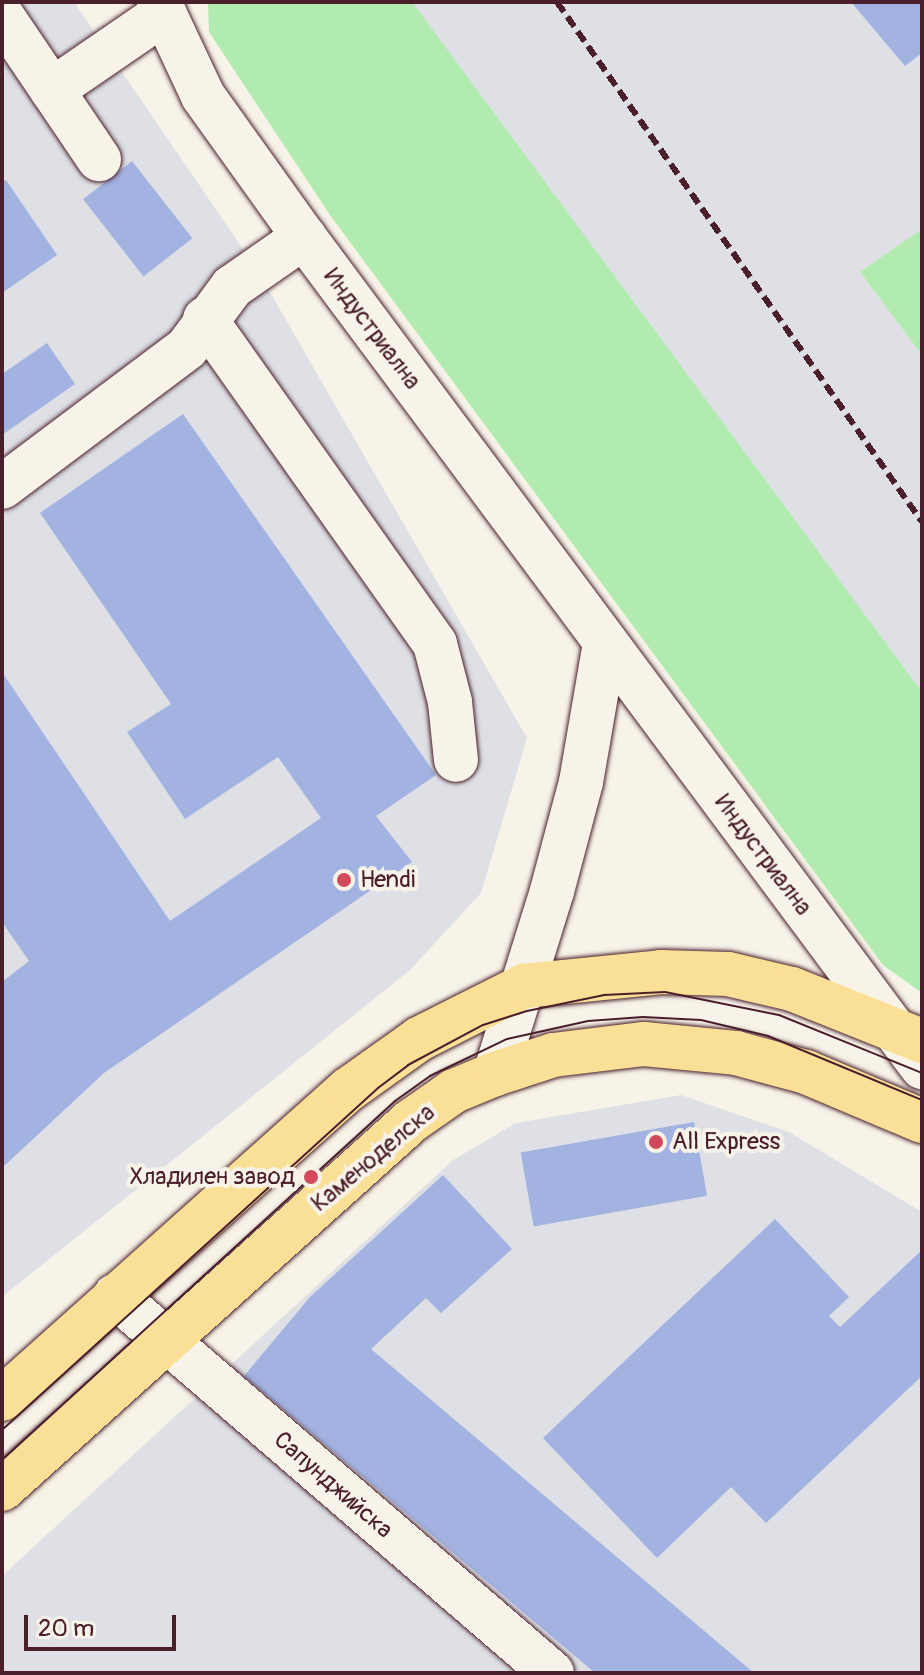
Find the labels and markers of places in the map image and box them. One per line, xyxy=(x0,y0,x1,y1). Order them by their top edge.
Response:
place label: Hendi xyxy=(360,866,415,894)
marker: Hendi xyxy=(335,871,353,889)
place label: All Express xyxy=(672,1128,780,1156)
marker: All Express xyxy=(647,1133,665,1151)
place label: Хладилен завод xyxy=(130,1163,295,1191)
marker: Хладилен завод xyxy=(302,1168,320,1186)

